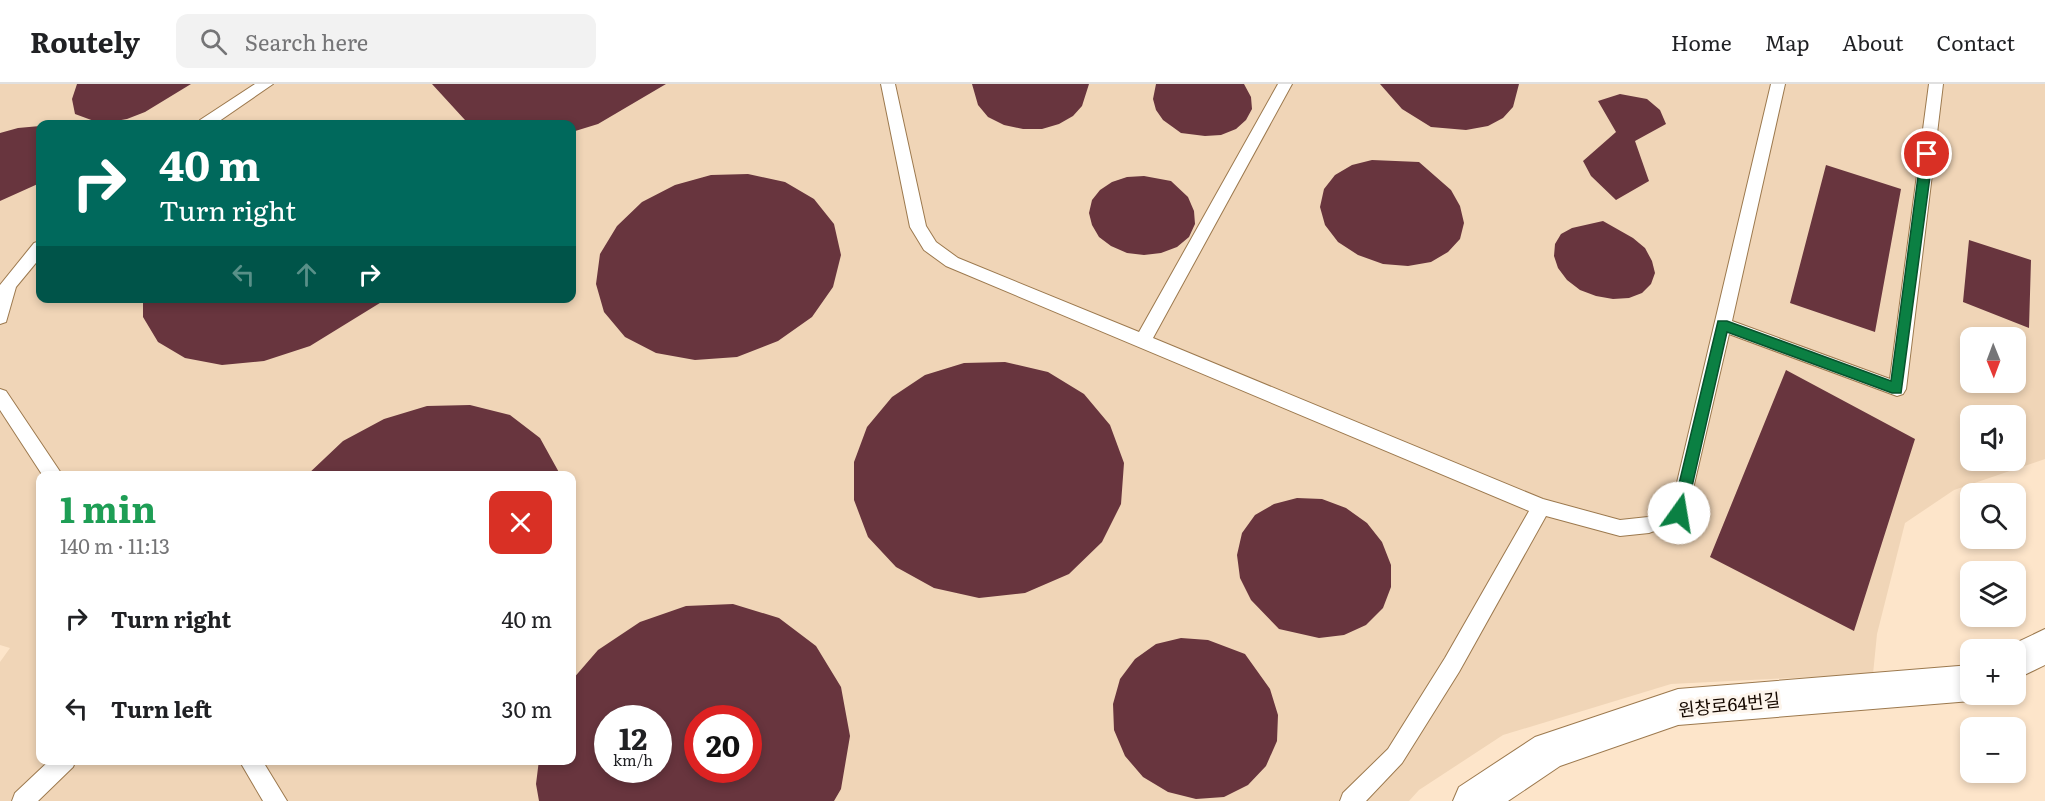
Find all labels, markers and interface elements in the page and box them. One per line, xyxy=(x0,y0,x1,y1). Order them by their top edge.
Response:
search box xyxy=(176,14,596,68)
text: Routely xyxy=(30,20,140,62)
icon: search xyxy=(197,25,230,58)
text: Search here xyxy=(245,25,368,58)
text: Home xyxy=(1671,26,1732,57)
text: Map xyxy=(1765,26,1809,57)
text: About xyxy=(1842,26,1904,57)
text: Contact xyxy=(1937,26,2015,57)
pin xyxy=(1901,128,1952,179)
text: 40 m xyxy=(159,132,260,194)
icon: arrive xyxy=(1910,137,1943,170)
icon: right xyxy=(60,144,138,222)
text: Turn right xyxy=(159,189,296,229)
icon: left xyxy=(227,258,260,291)
icon: ahead xyxy=(290,258,323,291)
icon: right xyxy=(353,258,386,291)
north arrow xyxy=(1960,327,2026,393)
map controls xyxy=(1960,327,2026,783)
button: sound xyxy=(1960,405,2026,471)
text: 1 min xyxy=(60,481,156,534)
position arrow xyxy=(1647,481,1711,545)
button: search xyxy=(1960,483,2026,549)
button: close xyxy=(489,491,552,554)
text: 140 m · 11:13 xyxy=(60,530,170,560)
button: layers xyxy=(1960,561,2026,627)
icon: right xyxy=(60,602,93,635)
text: Turn right xyxy=(111,602,231,635)
text: 40 m xyxy=(501,602,552,635)
button: + xyxy=(1960,639,2026,705)
street label: 원창로64번길 xyxy=(1677,685,1781,723)
icon: left xyxy=(60,692,93,725)
text: Turn left xyxy=(111,692,212,725)
text: 30 m xyxy=(502,692,552,725)
speed limit sign: 20 xyxy=(684,705,762,783)
text: 12 xyxy=(619,715,647,759)
button: − xyxy=(1960,717,2026,783)
text: km/h xyxy=(613,748,653,771)

